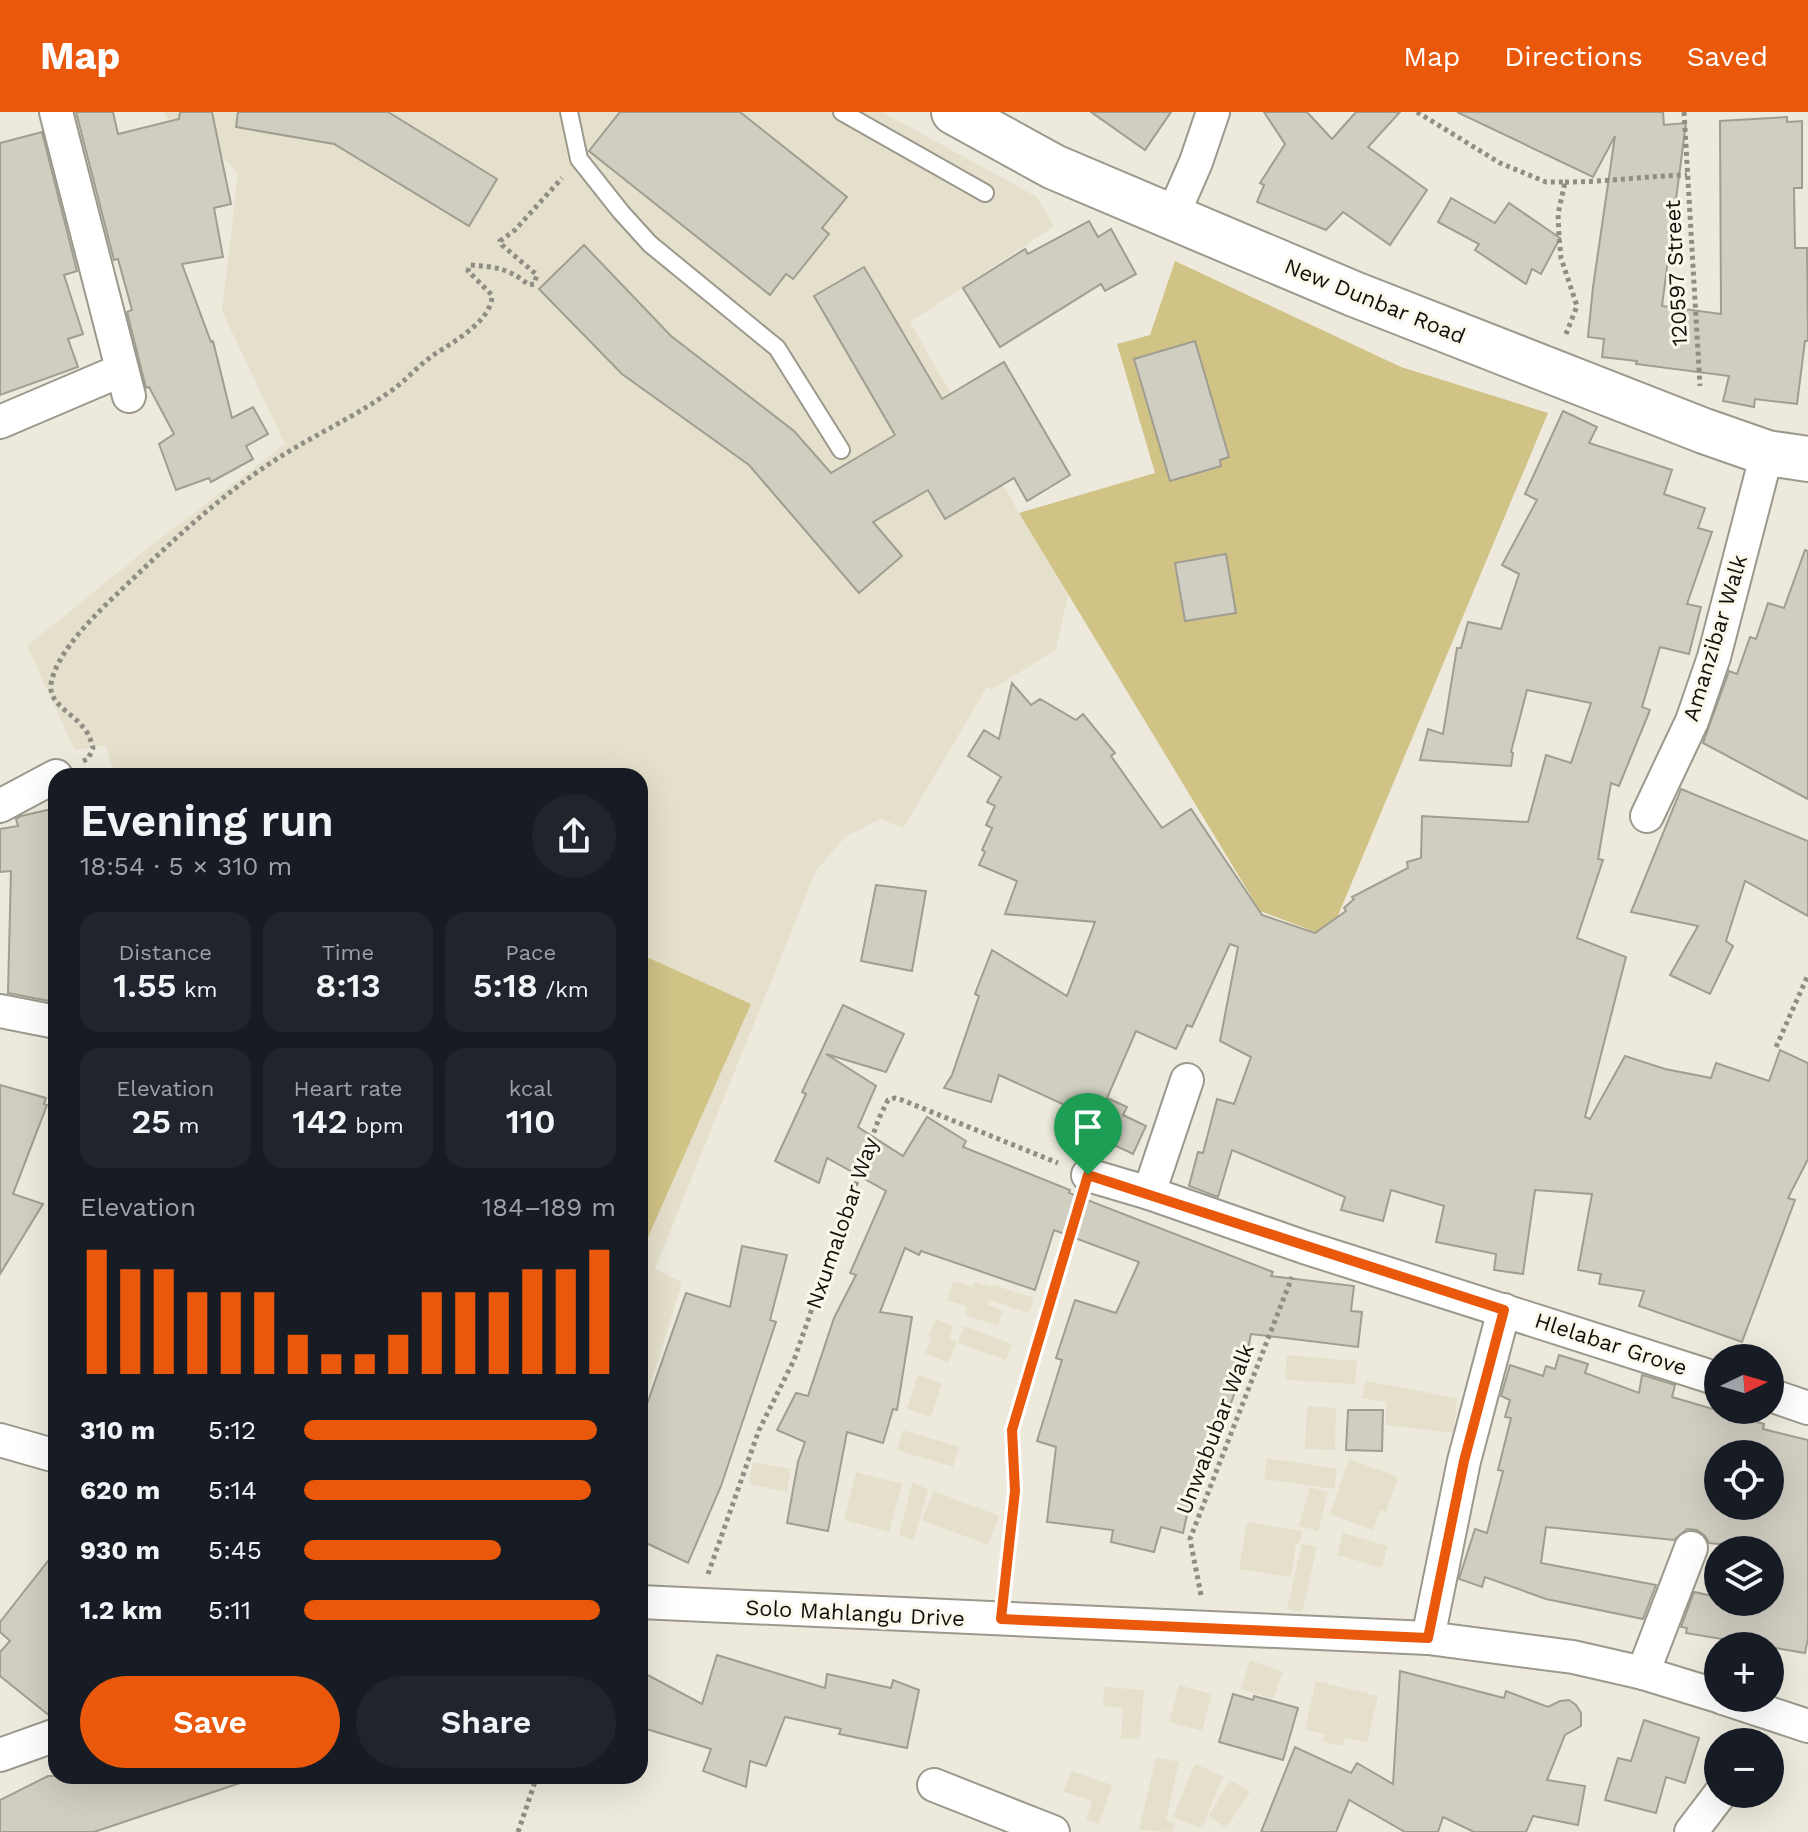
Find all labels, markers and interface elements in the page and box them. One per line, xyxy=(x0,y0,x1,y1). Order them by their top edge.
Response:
text: Map xyxy=(40,34,120,78)
text: Map xyxy=(1403,40,1460,73)
text: Directions xyxy=(1504,40,1643,73)
text: Saved xyxy=(1687,40,1768,73)
street label: 120597 Street xyxy=(1660,199,1692,347)
street label: New Dunbar Road xyxy=(1281,253,1469,349)
street label: Amanzibar Walk xyxy=(1678,552,1752,724)
button: share xyxy=(532,794,616,878)
text: Evening run xyxy=(80,795,334,847)
text: 18:54 · 5 × 310 m xyxy=(80,851,292,881)
text: Distance xyxy=(119,940,212,965)
text: Time xyxy=(322,940,374,965)
text: Pace xyxy=(505,940,556,965)
text: 1.55 xyxy=(113,965,176,1005)
text: 8:13 xyxy=(315,965,381,1005)
text: 5:18 xyxy=(473,965,538,1005)
text: km xyxy=(176,977,217,1002)
text: /km xyxy=(538,977,589,1002)
text: Elevation xyxy=(116,1076,214,1101)
text: Heart rate xyxy=(294,1076,402,1101)
text: kcal xyxy=(509,1076,552,1101)
pin xyxy=(1054,1093,1122,1175)
text: 25 xyxy=(131,1101,171,1141)
text: 142 xyxy=(292,1101,348,1141)
text: 110 xyxy=(506,1101,556,1141)
icon: arrive xyxy=(1066,1105,1110,1149)
text: m xyxy=(171,1113,200,1138)
text: bpm xyxy=(348,1113,404,1138)
street label: Nxumalobar Way xyxy=(801,1133,883,1312)
text: Elevation xyxy=(80,1192,196,1222)
text: 184–189 m xyxy=(482,1192,616,1222)
street label: Hlelabar Grove xyxy=(1532,1308,1690,1380)
street label: Unwabubar Walk xyxy=(1171,1340,1259,1518)
north arrow xyxy=(1704,1344,1784,1424)
map controls xyxy=(1704,1344,1784,1808)
text: 310 m xyxy=(80,1415,155,1445)
text: 5:12 xyxy=(208,1415,256,1445)
button: locate xyxy=(1704,1440,1784,1520)
text: 620 m xyxy=(80,1475,160,1505)
text: 5:14 xyxy=(208,1475,257,1505)
text: 930 m xyxy=(80,1535,160,1565)
text: 5:45 xyxy=(208,1535,262,1565)
button: layers xyxy=(1704,1536,1784,1616)
text: 1.2 km xyxy=(80,1595,162,1625)
text: 5:11 xyxy=(208,1595,251,1625)
street label: Solo Mahlangu Drive xyxy=(745,1595,965,1631)
button: + xyxy=(1704,1632,1784,1712)
button: Save xyxy=(80,1676,340,1768)
button: Share xyxy=(356,1676,616,1768)
button: − xyxy=(1704,1728,1784,1808)

